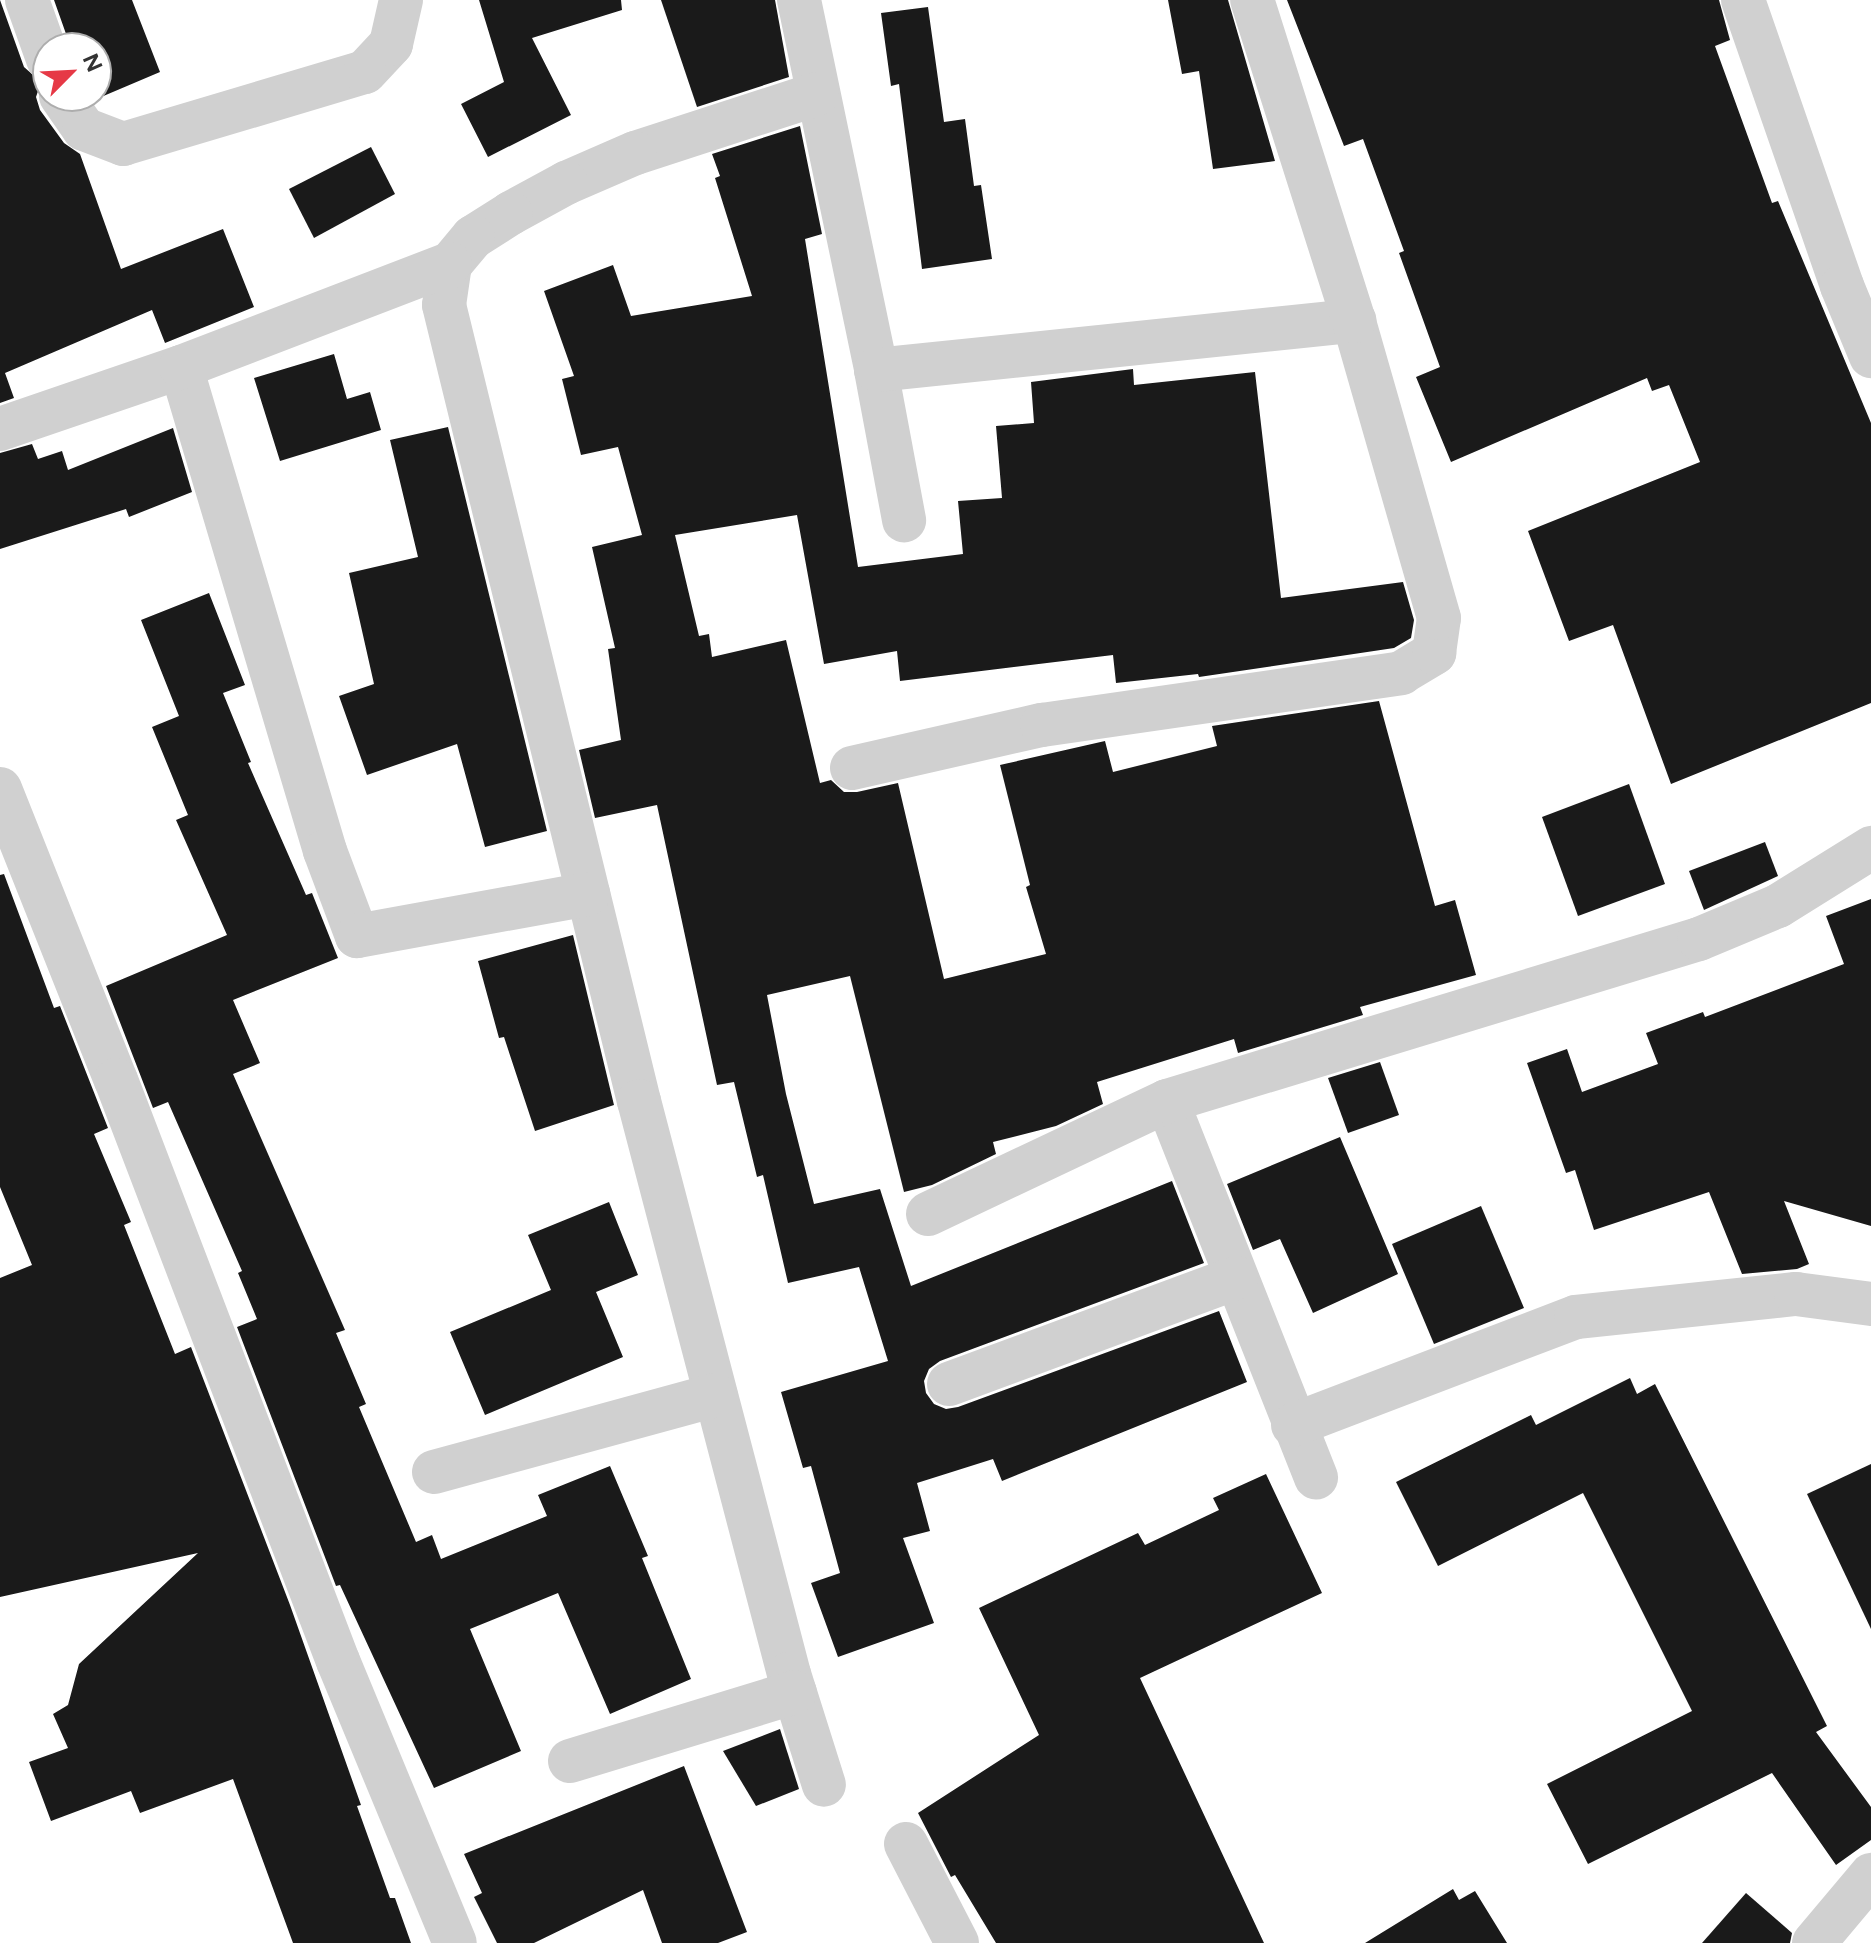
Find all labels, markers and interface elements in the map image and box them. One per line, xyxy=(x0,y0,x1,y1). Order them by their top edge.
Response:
north arrow xyxy=(32,32,112,112)
text: N xyxy=(77,50,108,76)

